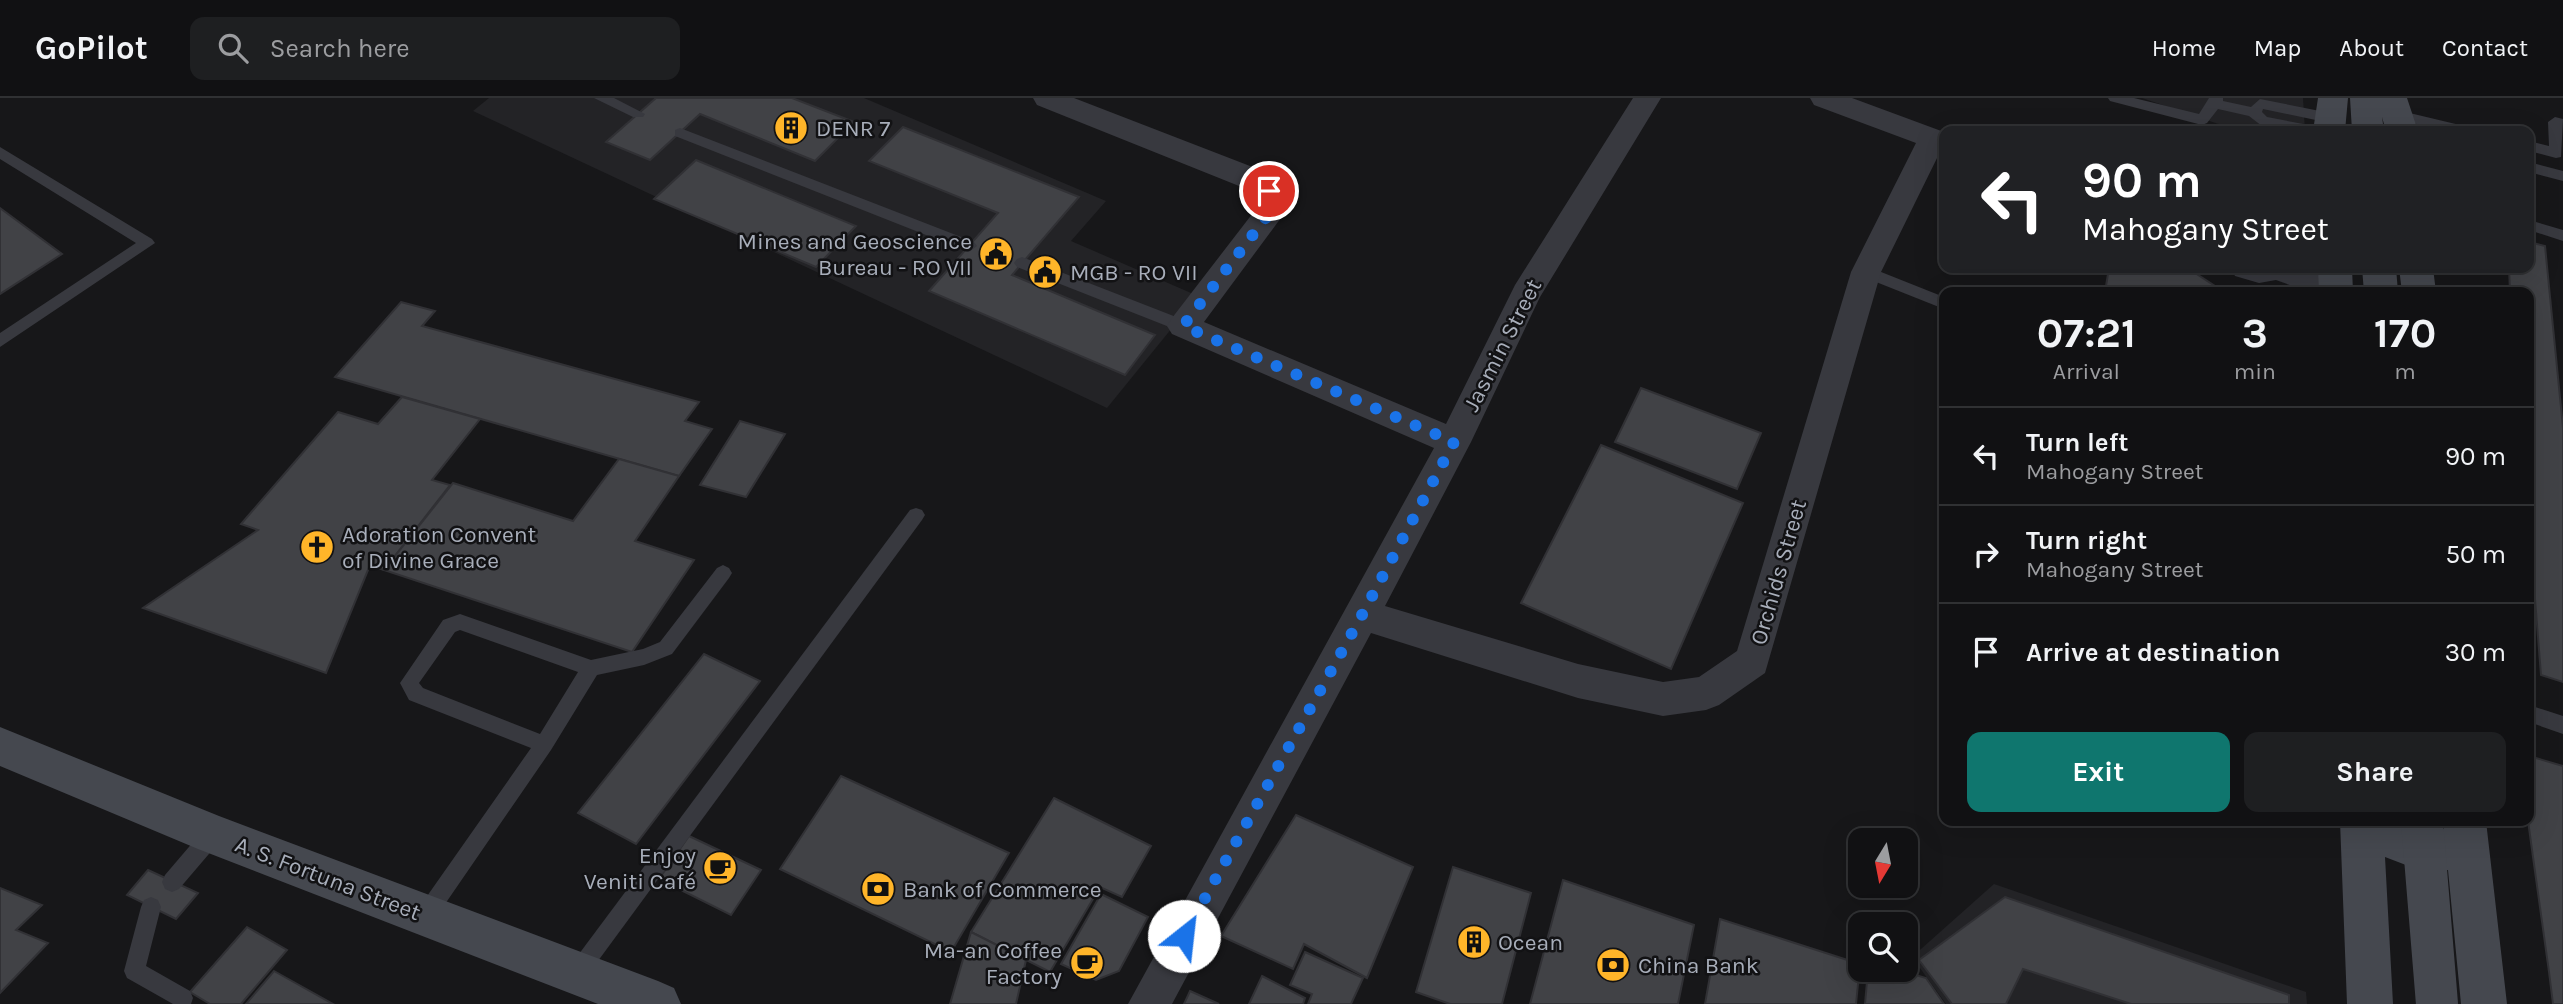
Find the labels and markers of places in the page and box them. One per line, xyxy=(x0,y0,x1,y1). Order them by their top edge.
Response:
building icon: DENR 7 xyxy=(772,109,810,147)
place label: DENR 7 xyxy=(816,115,890,142)
pin xyxy=(1239,161,1299,221)
place label: Mines and Geoscience Bureau - RO VII xyxy=(737,228,972,281)
public building icon: Mines and Geoscience Bureau - RO VII xyxy=(977,235,1015,273)
public building icon: MGB - RO VII xyxy=(1026,253,1064,291)
place label: MGB - RO VII xyxy=(1070,259,1198,286)
place label: Adoration Convent of Divine Grace xyxy=(342,521,537,574)
church icon: Adoration Convent of Divine Grace xyxy=(298,528,336,566)
place label: Enjoy Veniti Café xyxy=(584,842,696,895)
cafe icon: Enjoy Veniti Café xyxy=(701,849,739,887)
bank icon: Bank of Commerce xyxy=(859,870,897,908)
place label: Bank of Commerce xyxy=(903,876,1102,903)
building icon: Ocean xyxy=(1455,923,1493,961)
place label: Ocean xyxy=(1498,929,1563,956)
place label: Ma-an Coffee Factory xyxy=(924,937,1062,990)
cafe icon: Ma-an Coffee Factory xyxy=(1068,944,1106,982)
bank icon: China Bank xyxy=(1594,946,1632,984)
place label: China Bank xyxy=(1638,952,1759,979)

